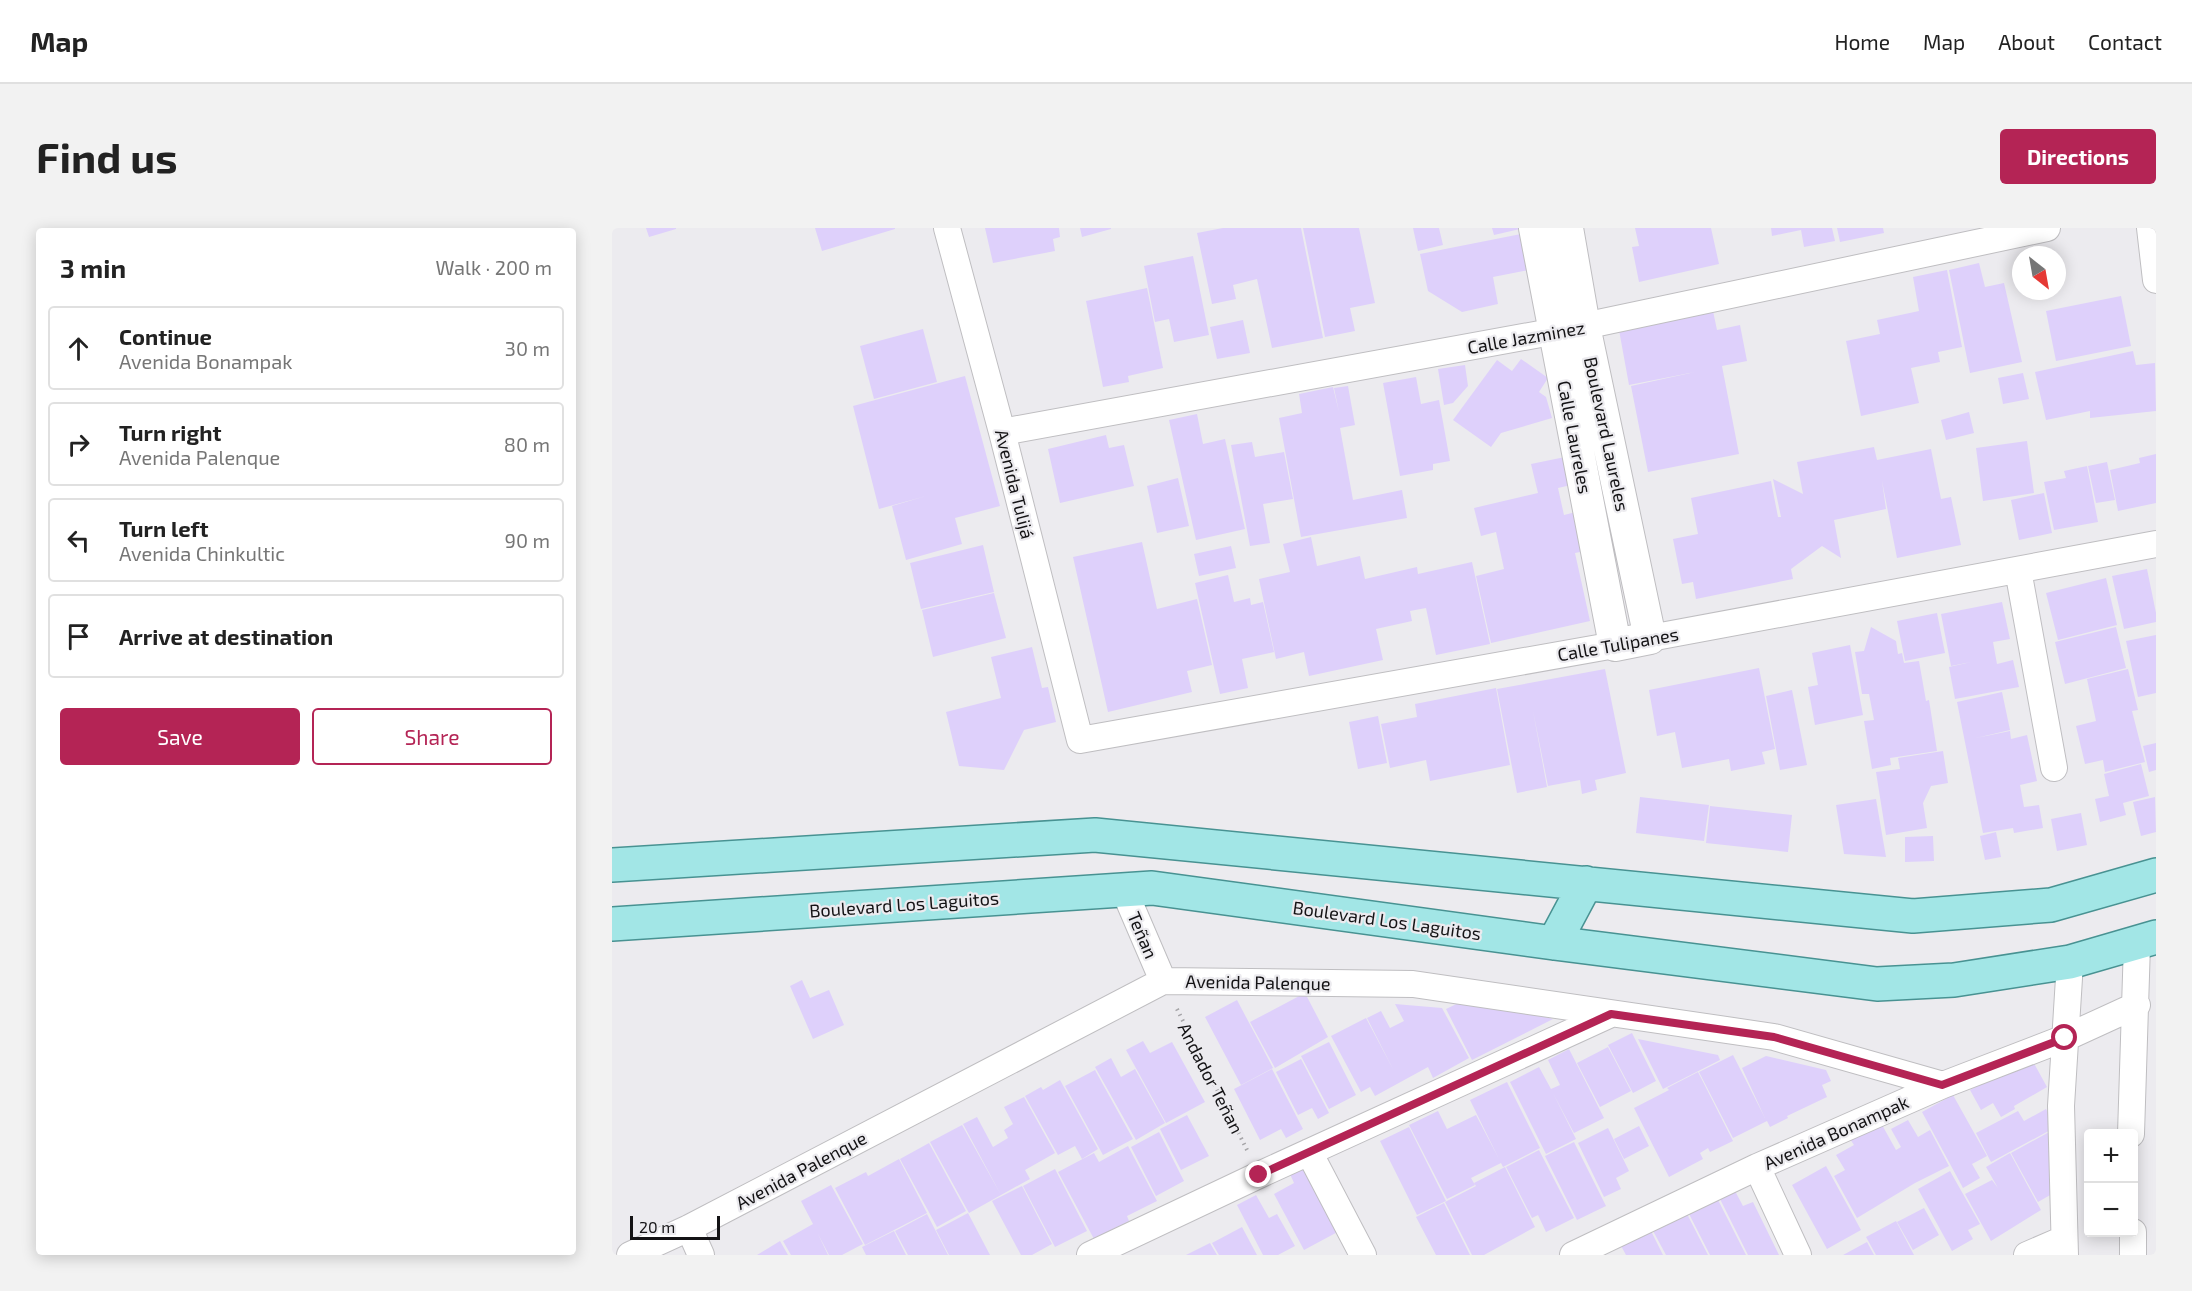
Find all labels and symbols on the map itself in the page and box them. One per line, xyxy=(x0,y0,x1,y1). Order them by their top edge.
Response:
north arrow xyxy=(2012,246,2066,300)
street label: Calle Jazminez xyxy=(1466,316,1586,358)
street label: Boulevard Laureles xyxy=(1580,355,1634,513)
street label: Calle Laureles xyxy=(1553,379,1597,495)
street label: Avenida Tulijá xyxy=(991,427,1039,541)
street label: Calle Tulipanes xyxy=(1556,623,1680,665)
street label: Boulevard Los Laguitos xyxy=(808,886,1000,922)
street label: Boulevard Los Laguitos xyxy=(1291,896,1483,944)
street label: Teñan xyxy=(1123,908,1163,962)
street label: Avenida Palenque xyxy=(1185,970,1331,994)
street label: Andador Teñan xyxy=(1174,1019,1248,1137)
route start xyxy=(2051,1024,2077,1050)
street label: Avenida Bonampak xyxy=(1760,1090,1912,1174)
street label: Avenida Palenque xyxy=(732,1126,870,1214)
route end xyxy=(1245,1161,1271,1187)
scale bar xyxy=(630,1213,720,1240)

